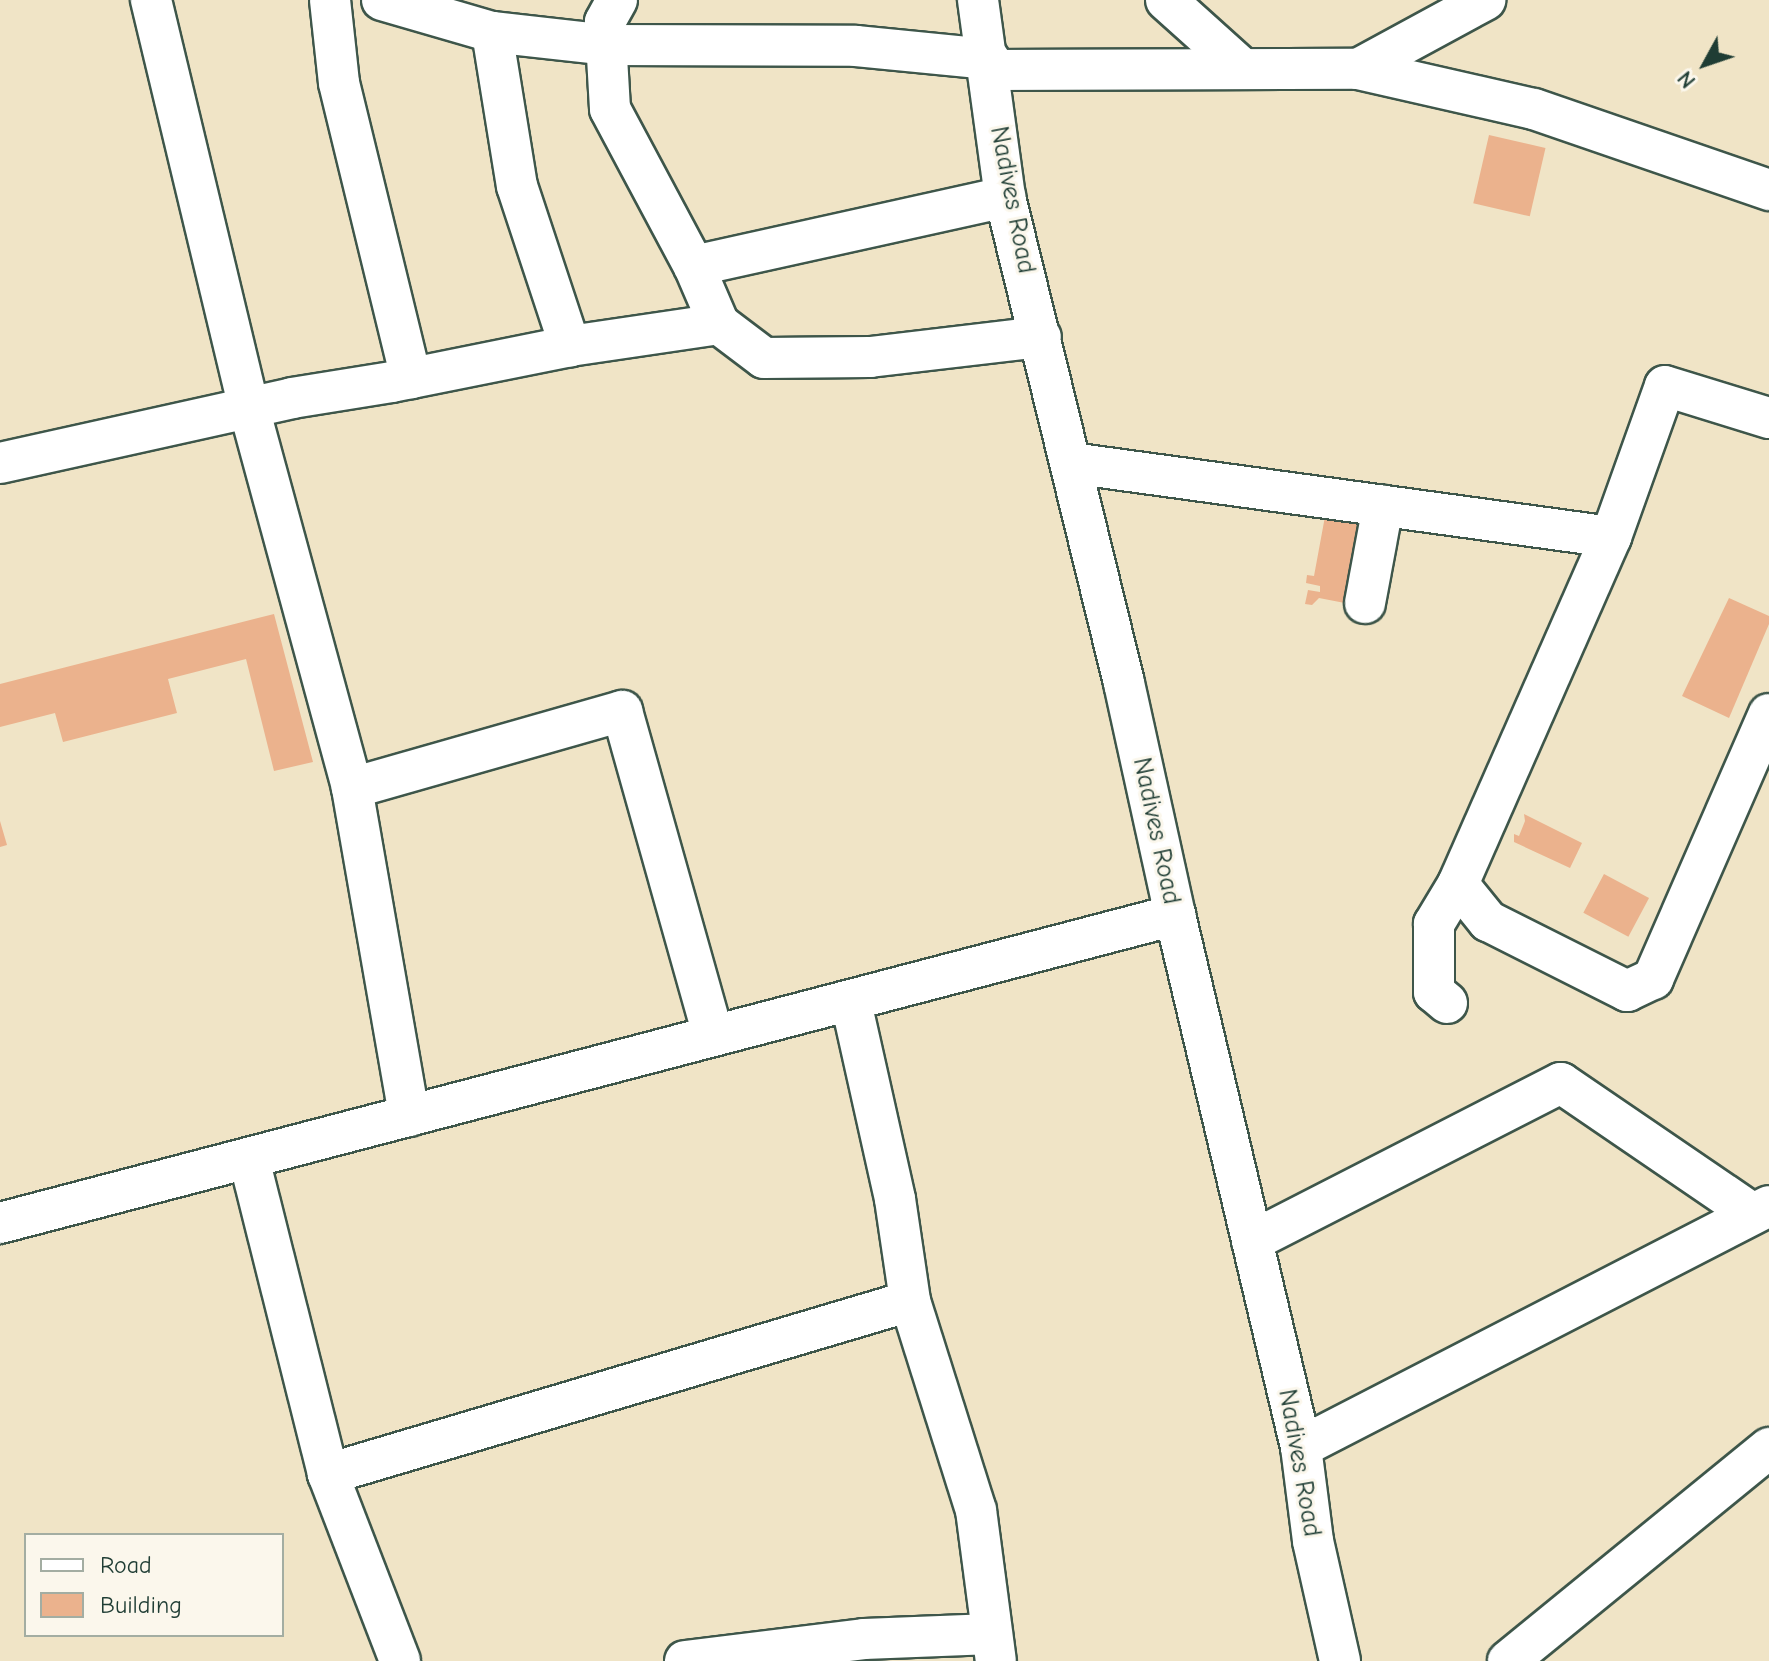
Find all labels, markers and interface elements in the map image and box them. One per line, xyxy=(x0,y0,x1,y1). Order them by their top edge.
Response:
north arrow xyxy=(1665,24,1745,104)
text: N xyxy=(1672,66,1701,93)
street label: Nadives Road xyxy=(982,124,1042,276)
street label: Nadives Road xyxy=(1125,755,1187,907)
street label: Nadives Road xyxy=(1271,1387,1327,1539)
legend xyxy=(24,1533,284,1637)
text: Road xyxy=(100,1551,152,1579)
text: Building xyxy=(100,1591,182,1619)

